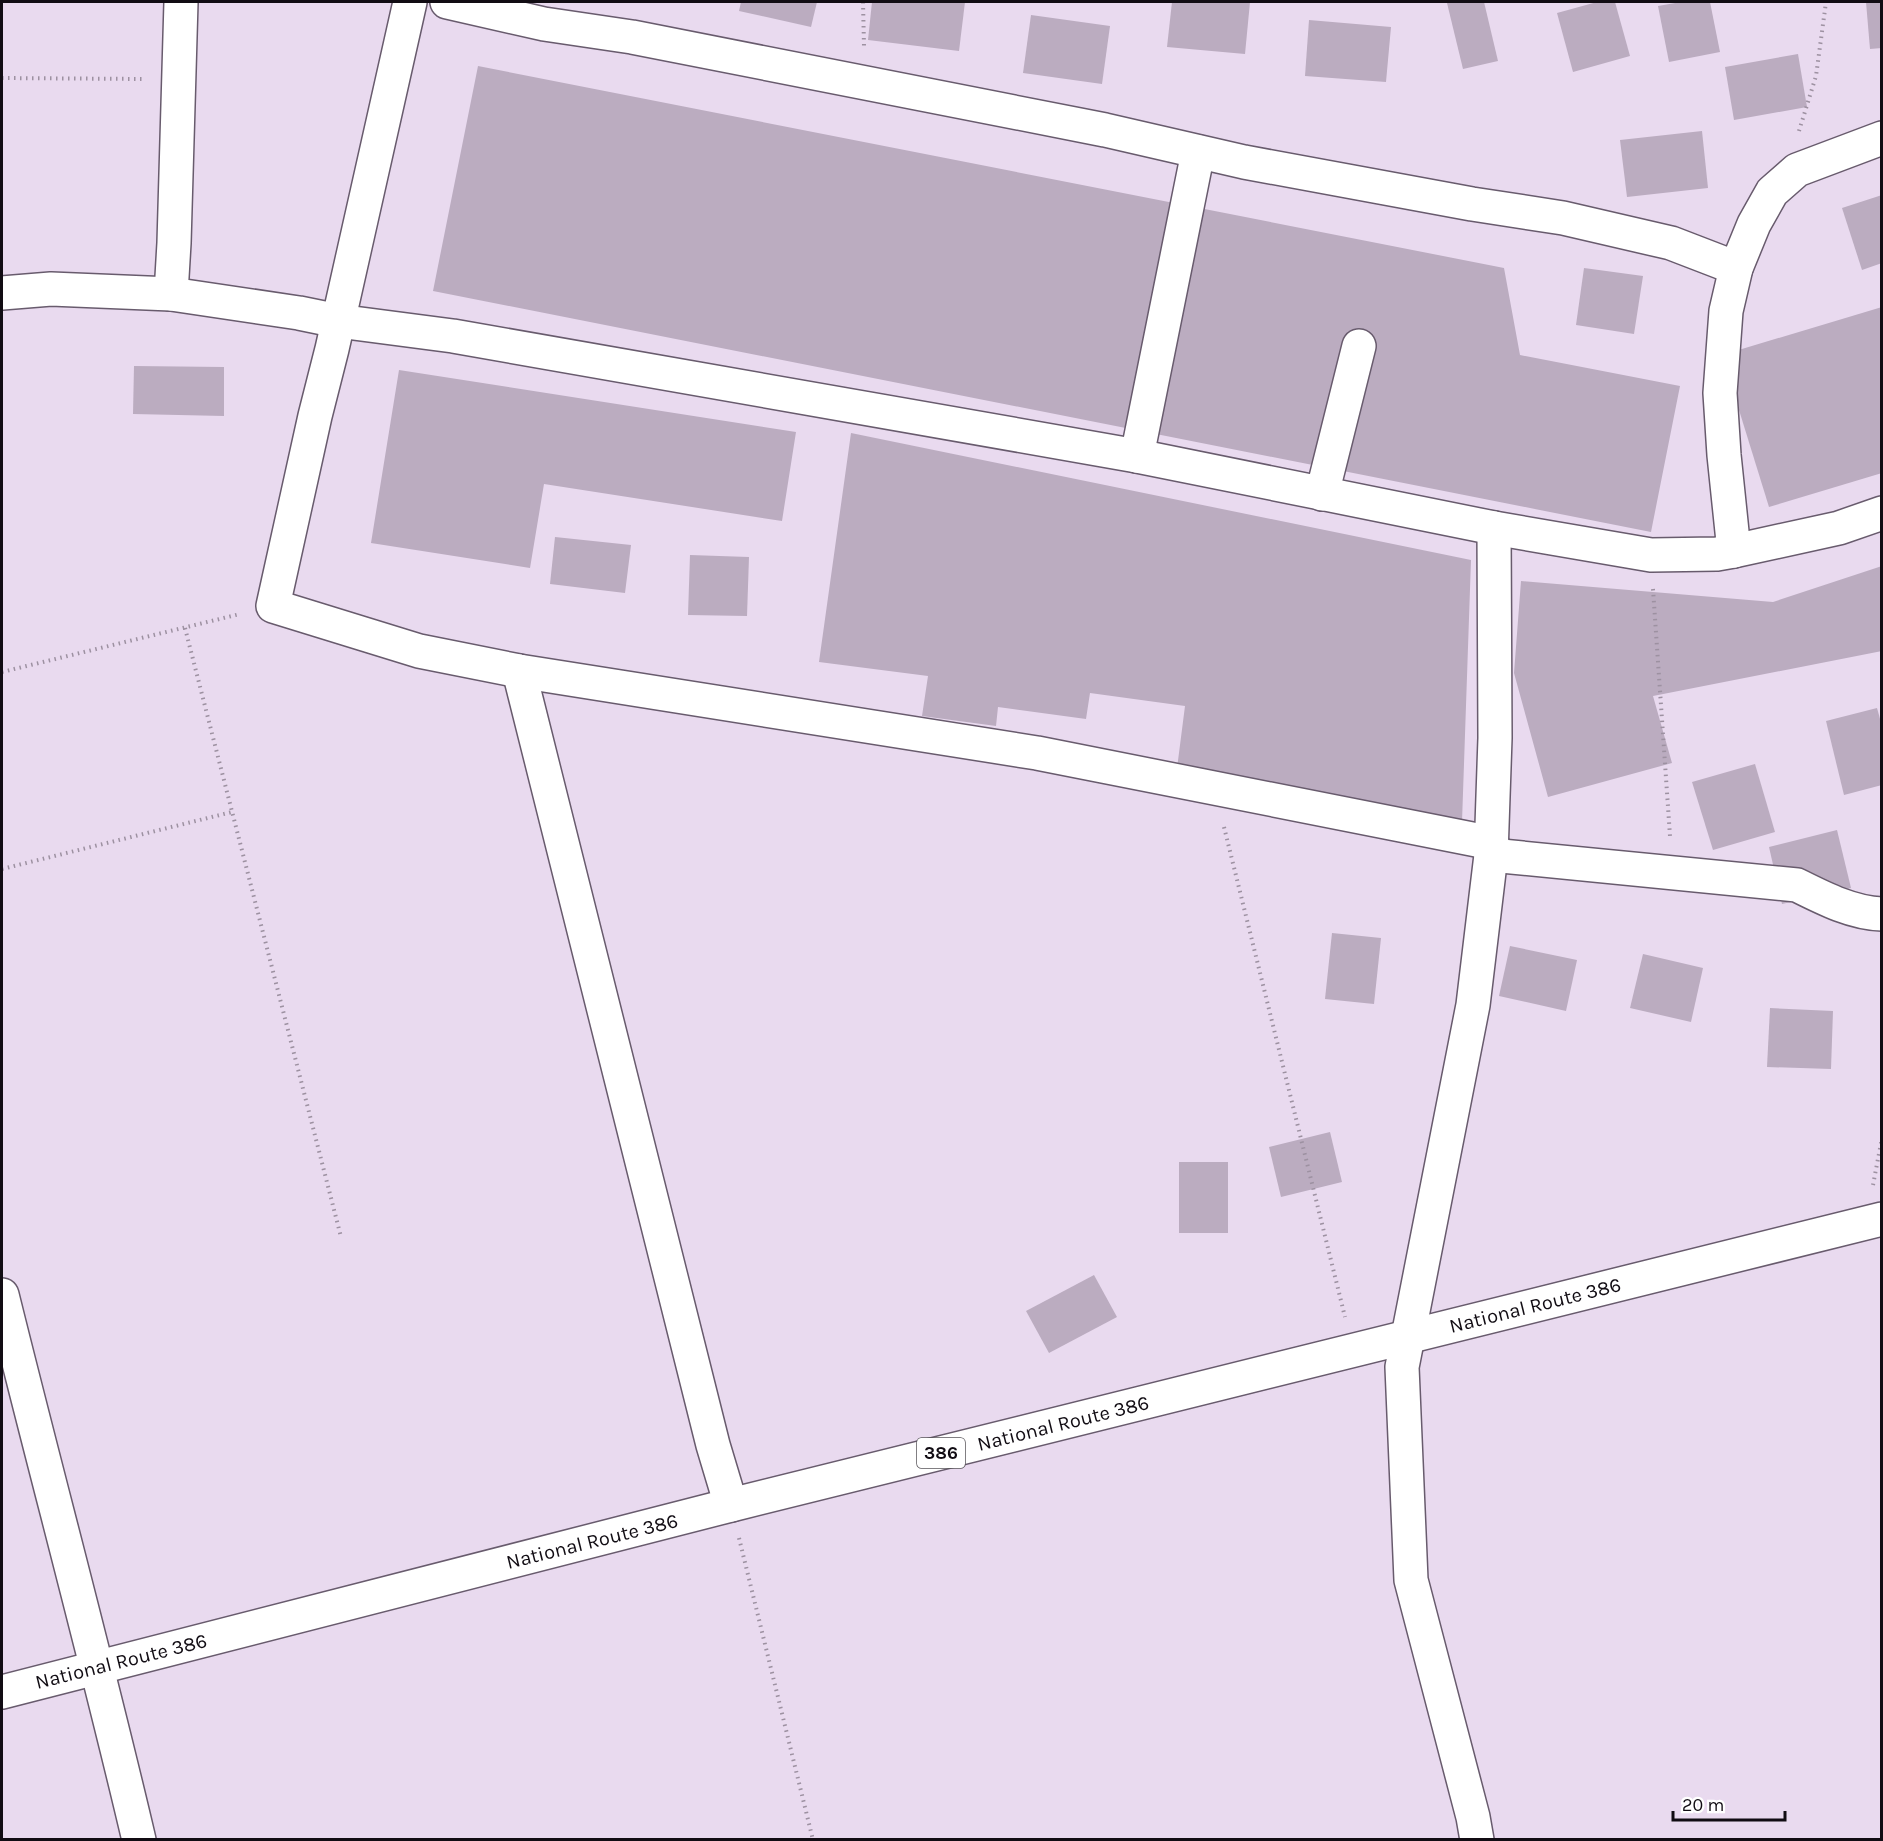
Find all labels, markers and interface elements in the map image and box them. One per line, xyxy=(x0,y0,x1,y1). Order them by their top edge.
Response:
street label: National Route 386 xyxy=(1447,1273,1623,1338)
street label: National Route 386 xyxy=(975,1391,1151,1456)
road number: 386 xyxy=(917,1438,965,1468)
street label: National Route 386 xyxy=(504,1509,680,1574)
street label: National Route 386 xyxy=(33,1629,209,1694)
scale bar xyxy=(1673,1784,1786,1822)
text: 20 m xyxy=(1682,1794,1724,1816)

